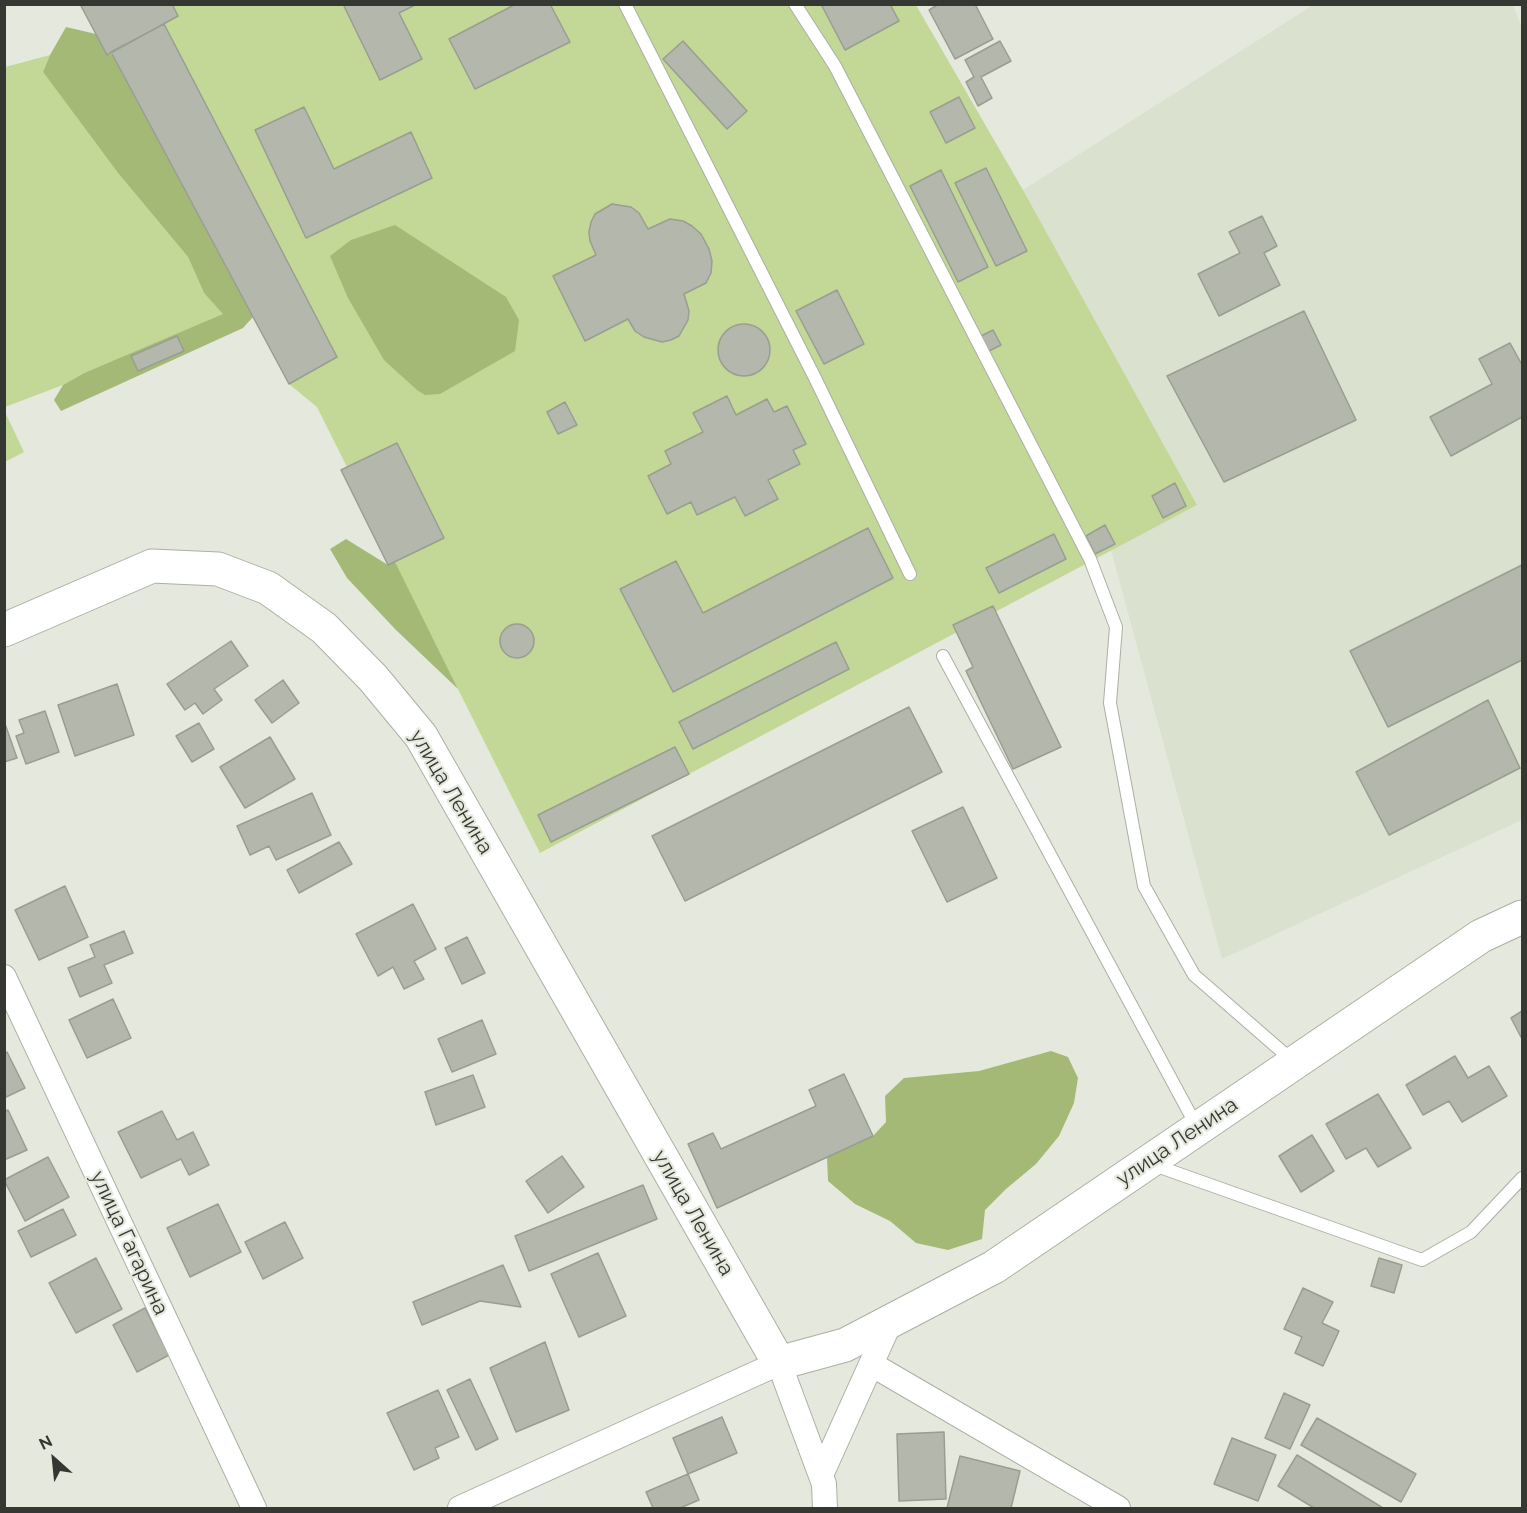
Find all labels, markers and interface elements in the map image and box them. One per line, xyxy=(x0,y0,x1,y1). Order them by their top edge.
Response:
street label: улица Ленина xyxy=(404,725,498,859)
street label: улица Ленина xyxy=(1112,1092,1242,1192)
street label: улица Ленина xyxy=(647,1146,739,1280)
street label: улица Гагарина xyxy=(85,1167,173,1319)
north arrow xyxy=(24,1429,84,1489)
text: N xyxy=(36,1431,55,1454)

